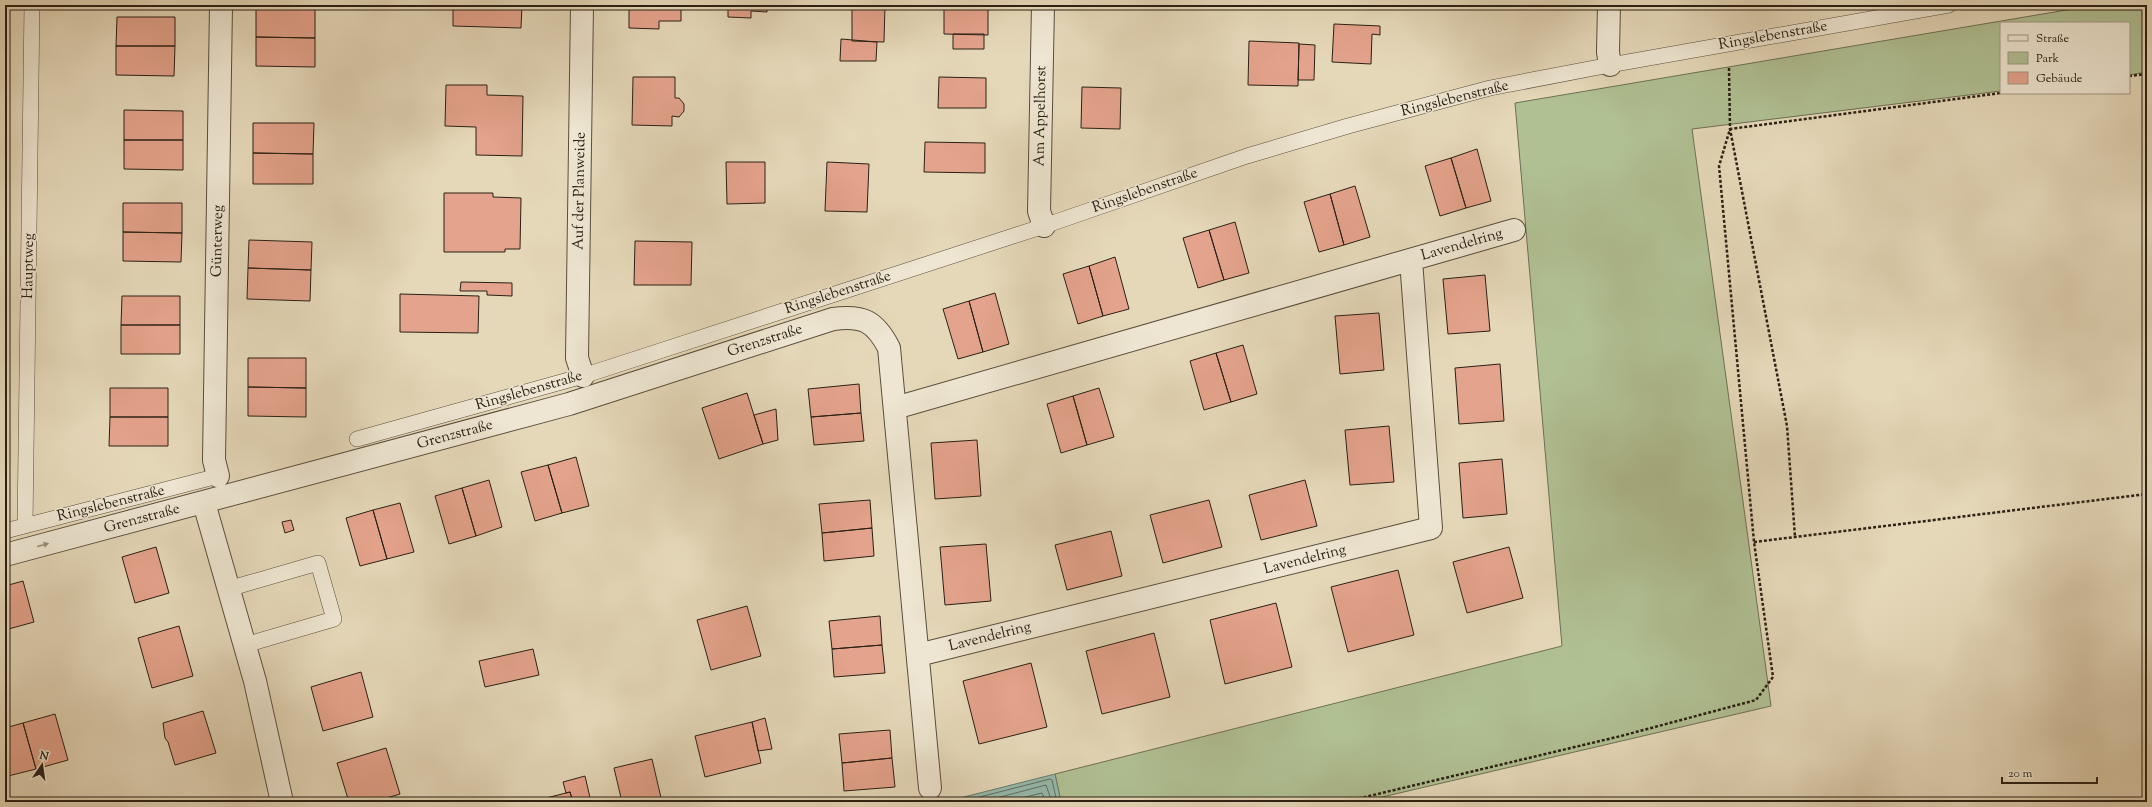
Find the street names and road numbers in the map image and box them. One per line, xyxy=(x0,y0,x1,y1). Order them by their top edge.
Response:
street label: Ringslebenstraße xyxy=(1717,16,1829,56)
street label: Am Appelhorst xyxy=(1030,65,1052,167)
street label: Ringslebenstraße xyxy=(1399,75,1511,123)
street label: Auf der Planweide xyxy=(568,132,592,250)
street label: Ringslebenstraße xyxy=(1089,163,1201,219)
street label: Günterweg xyxy=(207,205,229,277)
street label: Lavendelring xyxy=(1419,223,1505,267)
street label: Hauptweg xyxy=(18,233,40,299)
street label: Ringslebenstraße xyxy=(782,266,894,320)
street label: Grenzstraße xyxy=(725,319,805,363)
street label: Ringslebenstraße xyxy=(473,366,585,416)
street label: Grenzstraße xyxy=(415,415,495,455)
street label: Ringslebenstraße xyxy=(55,480,167,528)
street label: Grenzstraße xyxy=(102,499,182,539)
street label: Lavendelring xyxy=(1262,540,1348,580)
street label: Lavendelring xyxy=(947,617,1033,657)

